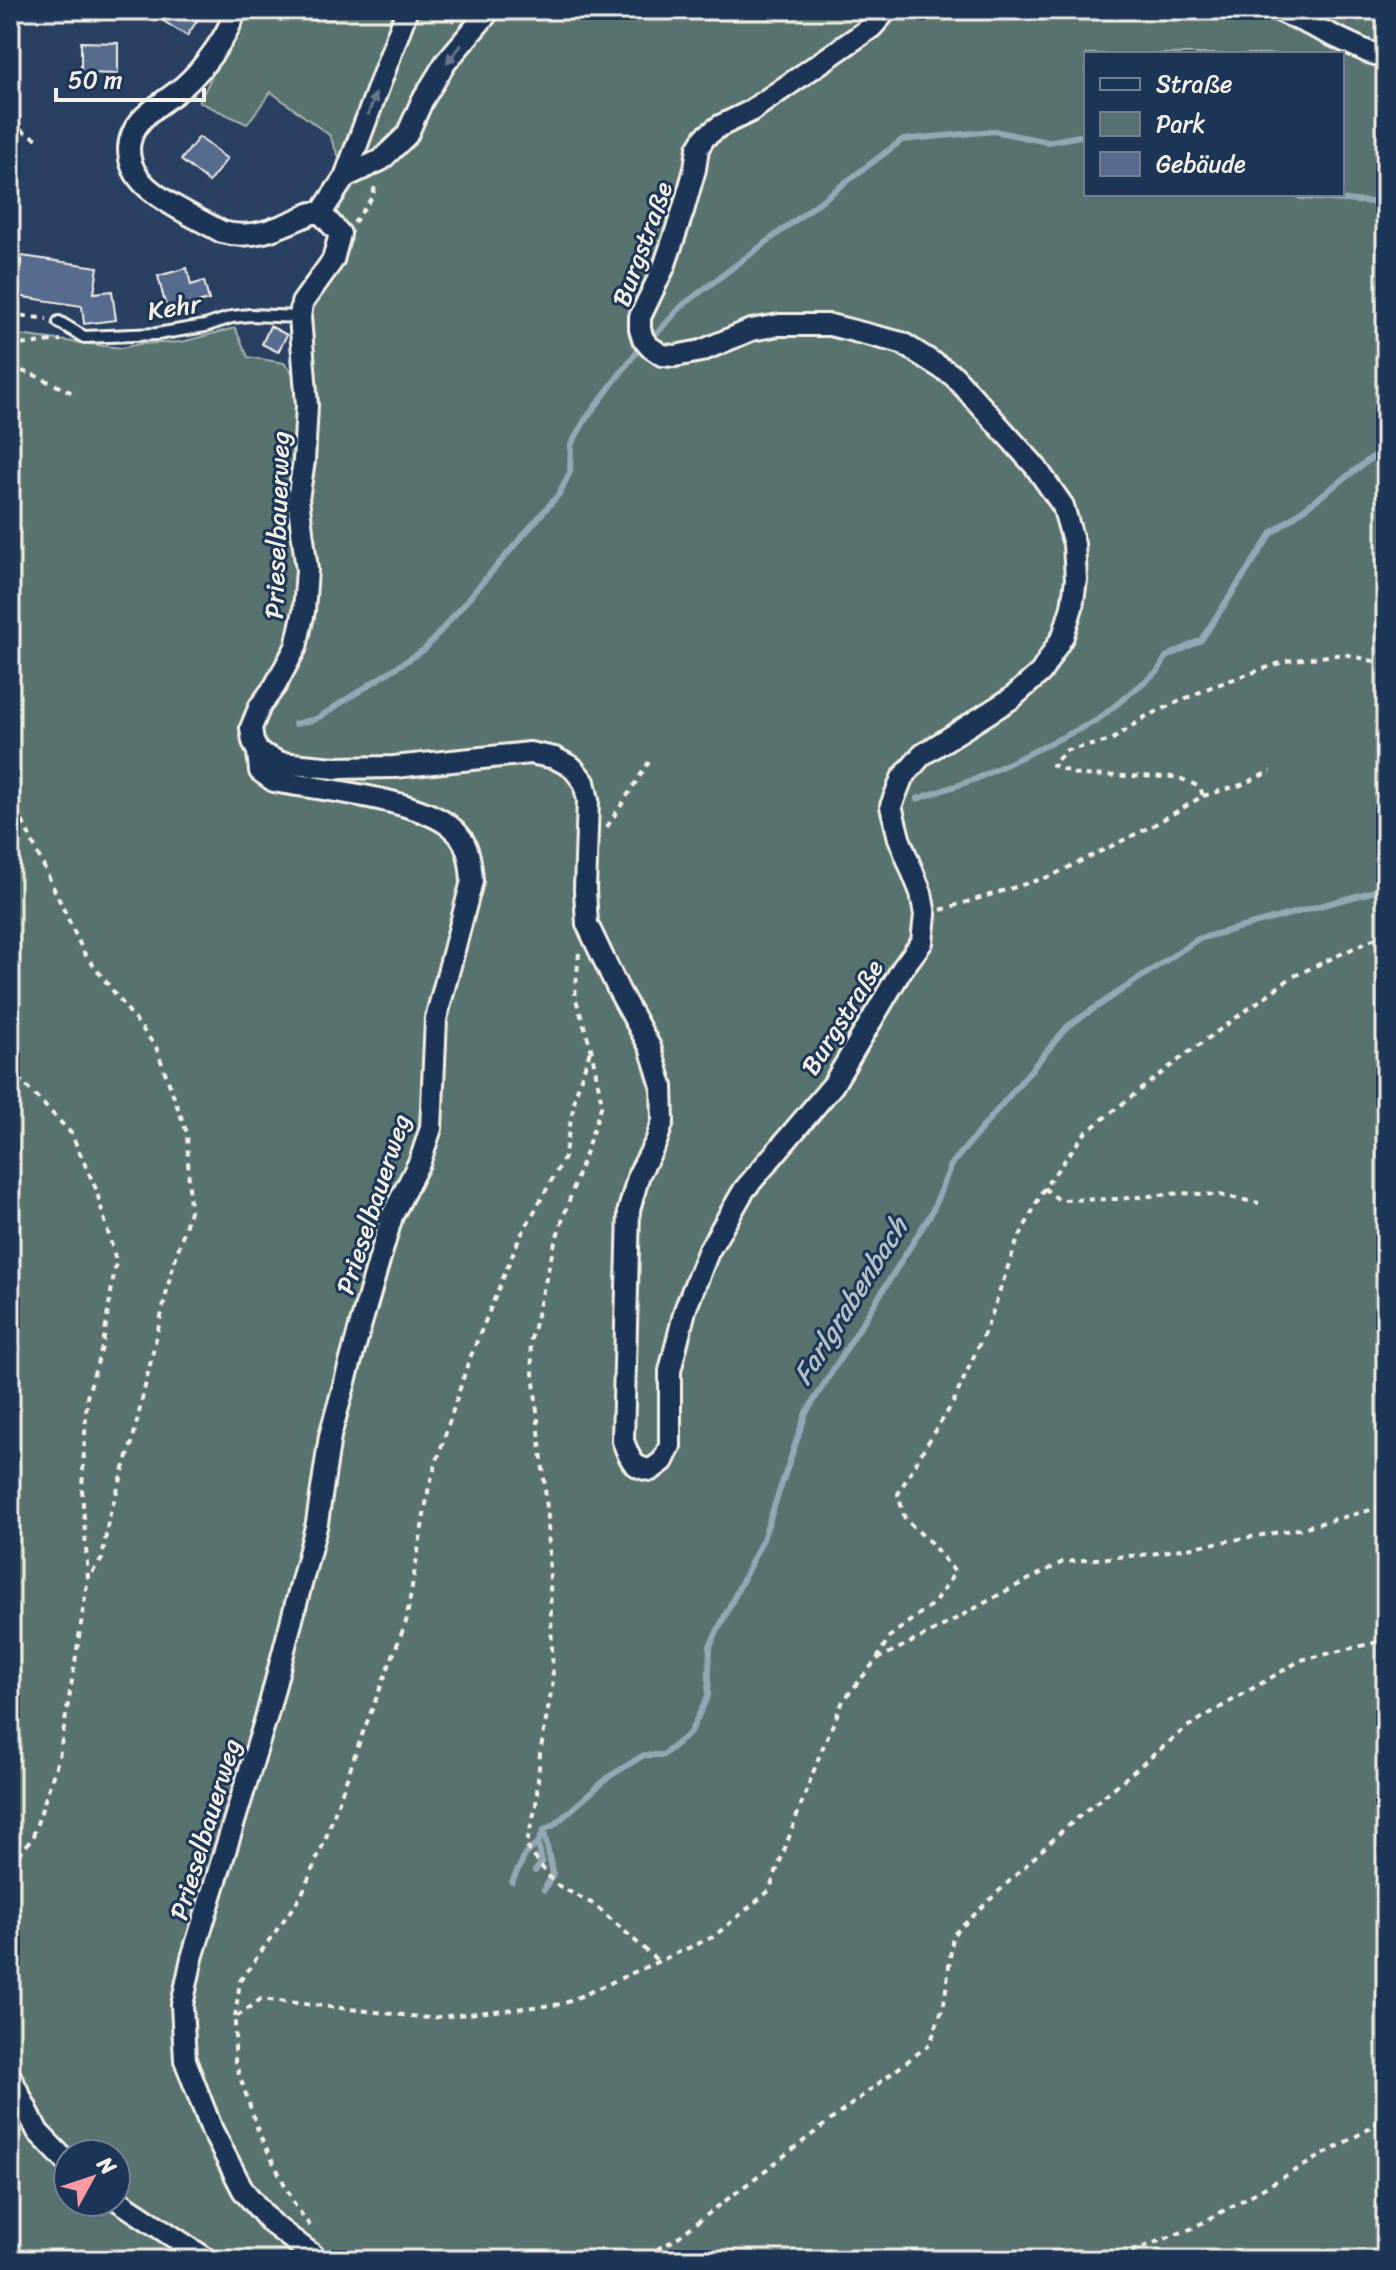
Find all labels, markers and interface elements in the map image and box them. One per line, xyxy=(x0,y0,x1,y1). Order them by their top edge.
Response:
one-way arrow xyxy=(445,43,462,64)
scale bar xyxy=(56,52,204,102)
legend xyxy=(1084,52,1344,196)
text: 50 m xyxy=(68,59,123,101)
text: Straße xyxy=(1156,63,1232,105)
one-way arrow xyxy=(366,91,379,115)
text: Park xyxy=(1156,103,1205,145)
text: Gebäude xyxy=(1156,143,1246,185)
street label: Burgstraße xyxy=(598,174,686,313)
street label: Kehr xyxy=(144,280,205,334)
street label: Prieselbauerweg xyxy=(251,430,303,620)
street label: Burgstraße xyxy=(788,949,896,1084)
street label: Prieselbauerweg xyxy=(322,1108,424,1300)
water label: Farlgrabenbach xyxy=(779,1205,922,1395)
street label: Prieselbauerweg xyxy=(156,1732,254,1926)
north arrow xyxy=(52,2138,132,2218)
text: N xyxy=(86,2146,127,2184)

